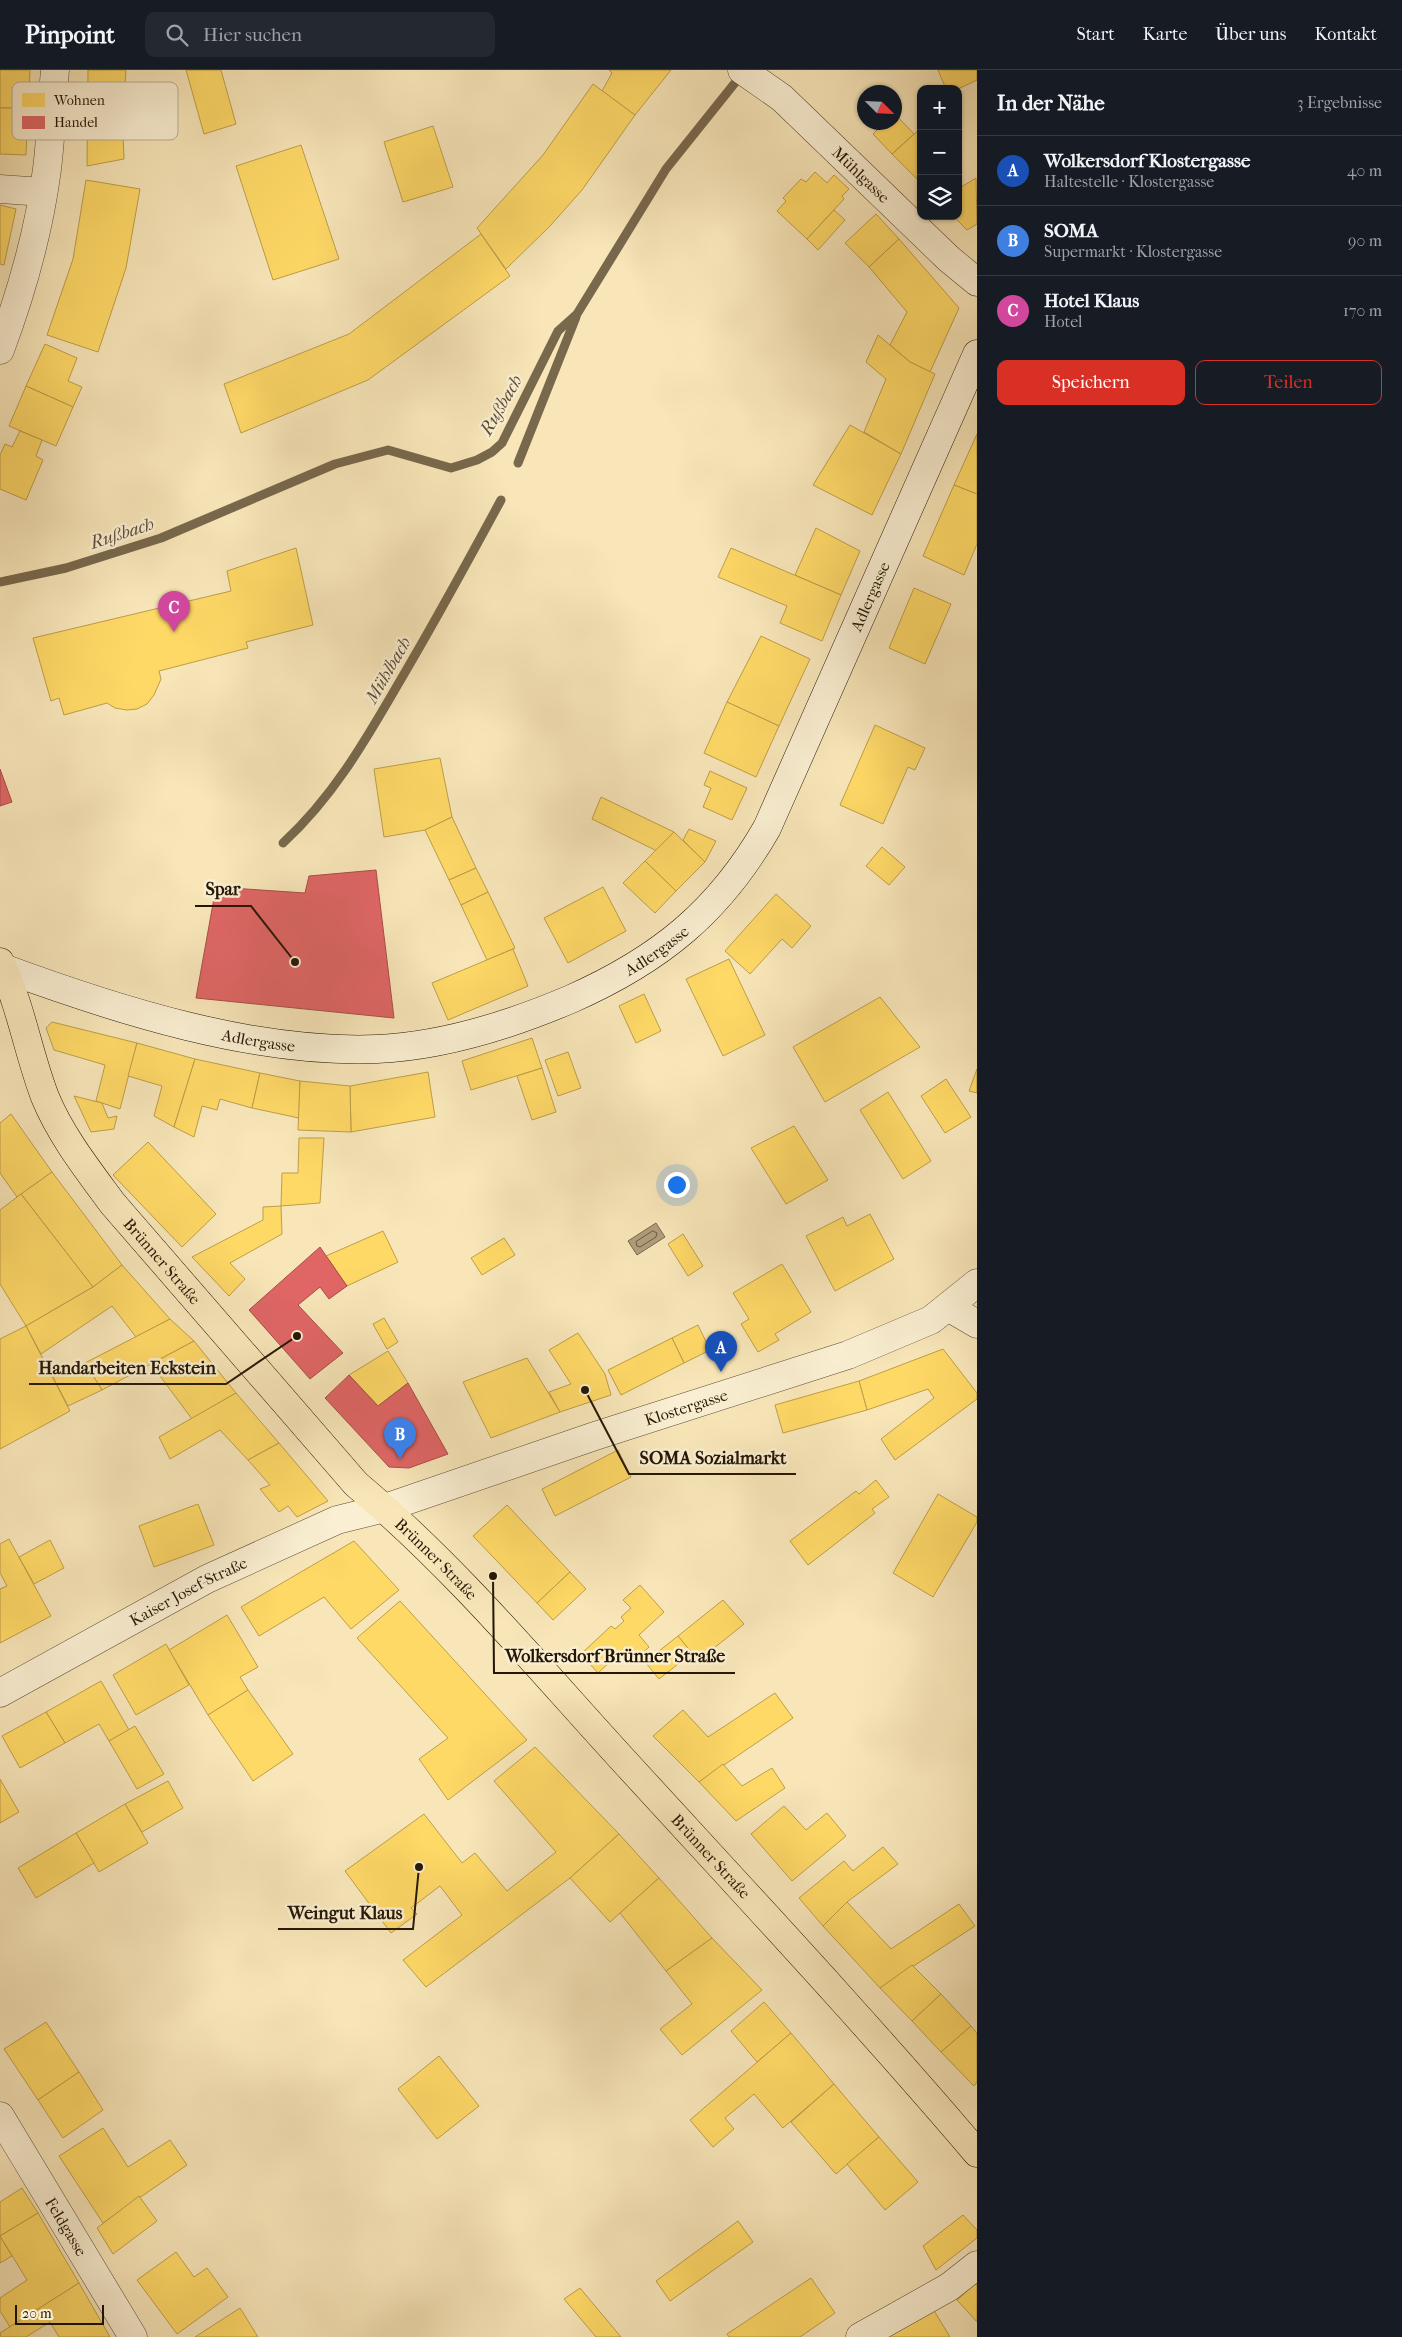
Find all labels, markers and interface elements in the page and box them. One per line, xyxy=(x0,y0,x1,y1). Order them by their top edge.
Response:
search box xyxy=(145,12,495,57)
text: Pinpoint xyxy=(25,21,115,49)
icon: search xyxy=(163,21,191,49)
text: Hier suchen xyxy=(203,24,302,46)
text: Start xyxy=(1076,24,1115,45)
text: Karte xyxy=(1143,24,1187,45)
text: Über uns xyxy=(1215,24,1286,45)
text: Kontakt xyxy=(1314,24,1377,45)
legend xyxy=(12,82,178,140)
north arrow xyxy=(857,85,902,130)
map controls xyxy=(917,85,962,220)
button: + xyxy=(917,85,962,130)
text: In der Nähe xyxy=(997,91,1105,115)
text: Wohnen xyxy=(53,92,105,109)
text: 3 Ergebnisse xyxy=(1297,93,1382,112)
text: Handel xyxy=(54,114,98,131)
button: − xyxy=(917,130,962,175)
street label: Mühlgasse xyxy=(828,143,894,207)
text: Wolkersdorf Klostergasse xyxy=(1044,150,1251,172)
text: A xyxy=(1008,161,1018,180)
text: 40 m xyxy=(1347,161,1382,180)
text: Haltestelle · Klostergasse xyxy=(1044,172,1214,191)
button: layers xyxy=(917,175,962,220)
text: SOMA xyxy=(1044,220,1098,242)
text: B xyxy=(1008,231,1018,250)
text: 90 m xyxy=(1348,231,1382,250)
text: Supermarkt · Klostergasse xyxy=(1044,242,1222,261)
text: Hotel Klaus xyxy=(1044,290,1139,312)
text: C xyxy=(1008,301,1018,320)
text: 170 m xyxy=(1343,301,1382,320)
text: Hotel xyxy=(1044,312,1082,331)
button: Speichern xyxy=(997,360,1185,405)
button: Teilen xyxy=(1195,360,1382,405)
water label: Rußbach xyxy=(475,371,527,440)
water label: Rußbach xyxy=(87,513,157,554)
street label: Adlergasse xyxy=(846,559,894,635)
pin: C xyxy=(158,591,190,632)
water label: Mühlbach xyxy=(360,633,416,709)
callout: Spar xyxy=(195,873,251,906)
text: Spar xyxy=(205,879,241,900)
street label: Adlergasse xyxy=(621,922,693,980)
street label: Adlergasse xyxy=(219,1025,296,1056)
your location xyxy=(664,1172,690,1198)
street label: Brünner Straße xyxy=(120,1214,205,1308)
pin: A xyxy=(705,1331,737,1372)
callout: Handarbeiten Eckstein xyxy=(29,1351,226,1384)
text: Handarbeiten Eckstein xyxy=(38,1358,216,1379)
street label: Klostergasse xyxy=(642,1385,730,1430)
pin: B xyxy=(384,1418,416,1459)
callout: SOMA Sozialmarkt xyxy=(629,1441,796,1474)
text: SOMA Sozialmarkt xyxy=(640,1448,787,1469)
street label: Brünner Straße xyxy=(391,1514,481,1604)
street label: Kaiser Josef-Straße xyxy=(126,1553,250,1630)
callout: Wolkersdorf Brünner Straße xyxy=(494,1640,735,1673)
text: Wolkersdorf Brünner Straße xyxy=(504,1646,725,1667)
street label: Brünner Straße xyxy=(667,1810,754,1903)
callout: Weingut Klaus xyxy=(278,1896,413,1929)
text: Weingut Klaus xyxy=(287,1903,403,1924)
street label: Feldgasse xyxy=(41,2194,91,2260)
scale bar xyxy=(15,2302,104,2325)
text: 20 m xyxy=(22,2305,52,2322)

